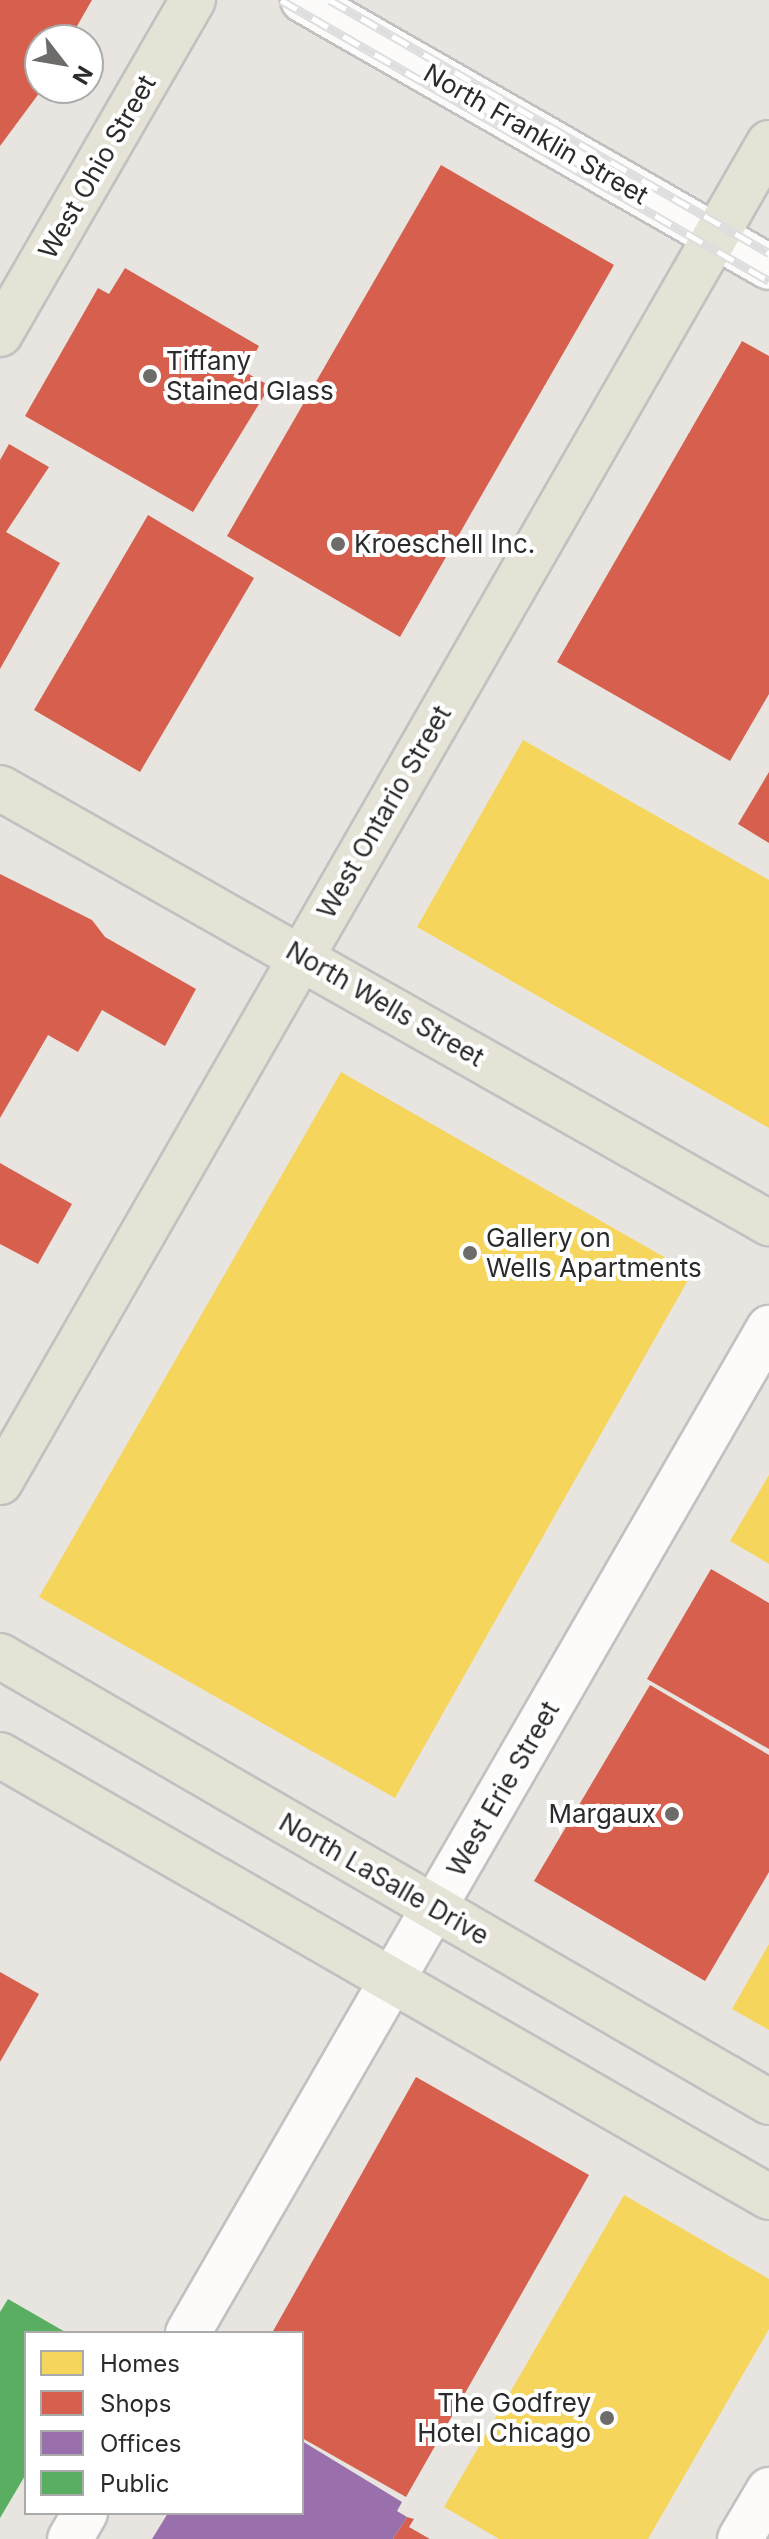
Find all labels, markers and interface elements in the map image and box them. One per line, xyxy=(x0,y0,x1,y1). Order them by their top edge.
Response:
north arrow xyxy=(24,24,104,104)
street label: North Franklin Street xyxy=(418,57,654,211)
text: N xyxy=(67,61,98,89)
street label: West Ohio Street xyxy=(32,70,162,264)
place label: Tiffany Stained Glass xyxy=(166,345,334,406)
marker: Tiffany Stained Glass xyxy=(141,367,159,385)
place label: Kroeschell Inc. xyxy=(354,528,535,560)
marker: Kroeschell Inc. xyxy=(329,535,347,553)
street label: West Ontario Street xyxy=(310,700,458,924)
street label: North Wells Street xyxy=(281,935,489,1073)
place label: Gallery on Wells Apartments xyxy=(486,1222,702,1284)
marker: Gallery on Wells Apartments xyxy=(461,1244,479,1262)
street label: West Erie Street xyxy=(440,1696,566,1882)
place label: Margaux xyxy=(548,1798,656,1830)
marker: Margaux xyxy=(663,1805,681,1823)
street label: North LaSalle Drive xyxy=(274,1806,494,1952)
legend xyxy=(24,2331,304,2515)
text: Homes xyxy=(100,2349,180,2378)
place label: The Godfrey Hotel Chicago xyxy=(417,2387,591,2448)
text: Shops xyxy=(100,2389,171,2418)
marker: The Godfrey Hotel Chicago xyxy=(598,2409,616,2427)
text: Offices xyxy=(100,2429,181,2458)
text: Public xyxy=(100,2469,170,2498)

